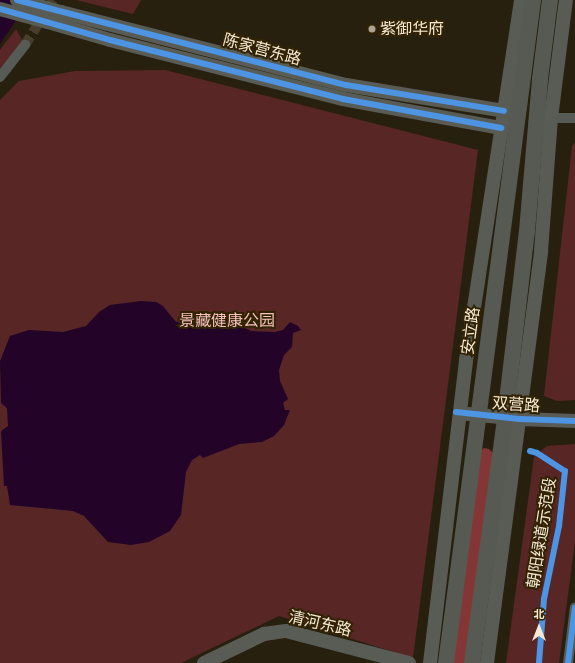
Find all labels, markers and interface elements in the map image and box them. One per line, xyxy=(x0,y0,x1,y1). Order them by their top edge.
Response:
place label: 紫御华府 xyxy=(380,19,444,39)
marker: 紫御华府 xyxy=(367,24,377,34)
street label: 陈家营东路 xyxy=(221,30,303,70)
street label: 安立路 xyxy=(458,306,484,356)
park label: 景藏健康公园 xyxy=(179,311,275,331)
street label: 双营路 xyxy=(491,394,541,416)
street label: 朝阳绿道示范段 xyxy=(524,476,560,590)
street label: 清河东路 xyxy=(287,607,353,641)
north arrow xyxy=(519,607,559,647)
text: 北 xyxy=(534,609,545,620)

